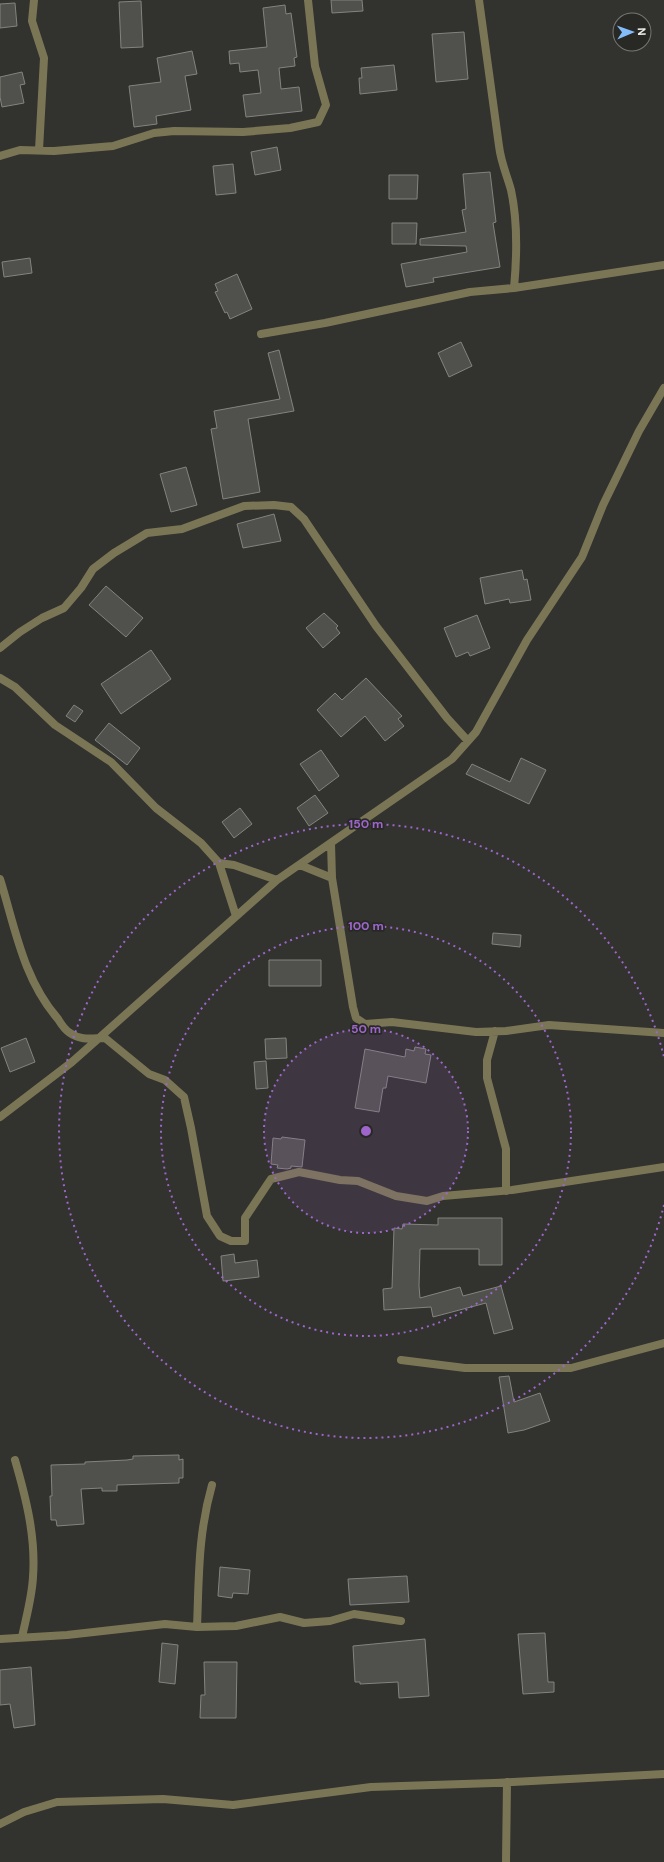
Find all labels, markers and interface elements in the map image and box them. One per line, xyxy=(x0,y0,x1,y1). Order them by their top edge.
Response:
north arrow xyxy=(612,12,652,52)
text: N xyxy=(635,27,649,36)
text: 150 m xyxy=(349,816,383,832)
text: 100 m xyxy=(348,918,384,934)
text: 50 m xyxy=(351,1021,381,1037)
centre of rings xyxy=(359,1124,373,1138)

